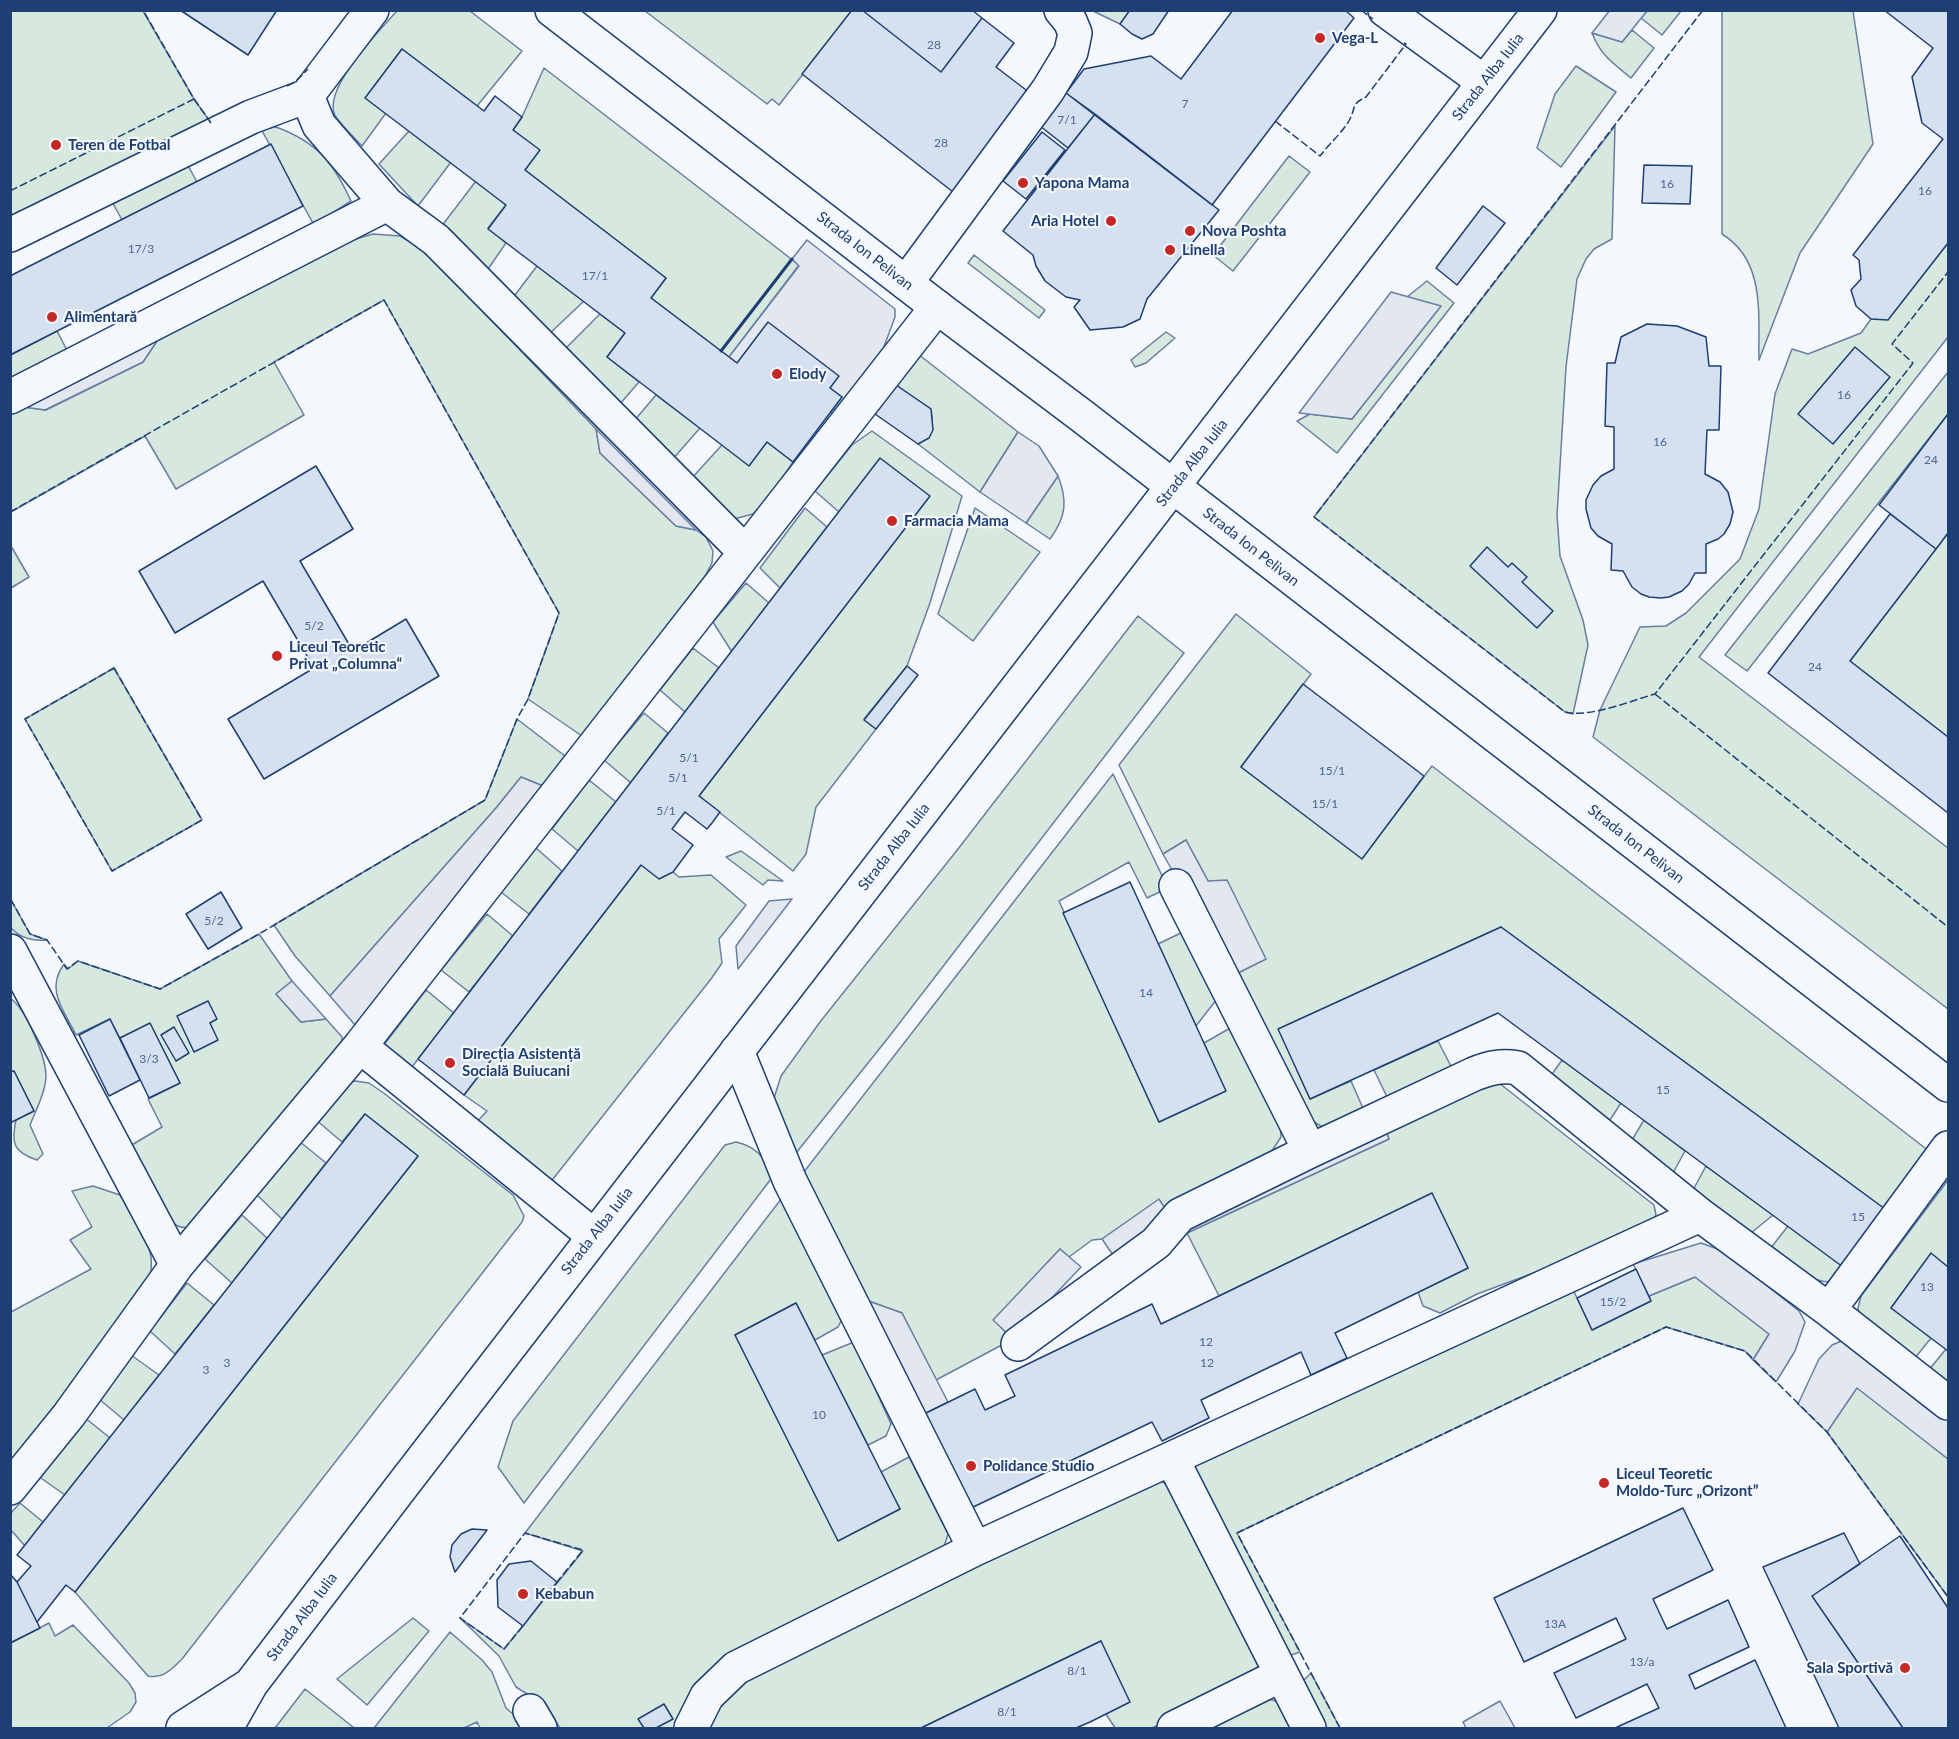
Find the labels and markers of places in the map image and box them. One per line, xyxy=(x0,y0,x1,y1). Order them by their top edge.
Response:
place label: Vega-L xyxy=(1332,29,1378,47)
marker: Vega-L xyxy=(1313,31,1327,45)
place label: Teren de Fotbal xyxy=(68,136,171,154)
marker: Teren de Fotbal xyxy=(49,138,63,152)
place label: Yapona Mama xyxy=(1035,174,1129,192)
marker: Yapona Mama xyxy=(1016,176,1030,190)
place label: Aria Hotel xyxy=(1031,212,1099,230)
marker: Aria Hotel xyxy=(1104,214,1118,228)
place label: Nova Poshta xyxy=(1202,222,1286,240)
marker: Nova Poshta xyxy=(1183,224,1197,238)
place label: Linella xyxy=(1182,241,1225,259)
marker: Linella xyxy=(1163,243,1177,257)
place label: Alimentară xyxy=(64,308,137,326)
marker: Alimentară xyxy=(45,310,59,324)
place label: Elody xyxy=(789,365,826,383)
marker: Elody xyxy=(770,367,784,381)
place label: Farmacia Mama xyxy=(904,512,1009,530)
marker: Farmacia Mama xyxy=(885,514,899,528)
place label: Liceul Teoretic Privat „Columna“ xyxy=(289,638,402,673)
marker: Liceul Teoretic Privat „Columna“ xyxy=(270,649,284,663)
place label: Direcția Asistență Socială Buiucani xyxy=(462,1045,581,1080)
marker: Direcția Asistență Socială Buiucani xyxy=(443,1056,457,1070)
place label: Polidance Studio xyxy=(983,1457,1094,1475)
marker: Polidance Studio xyxy=(964,1459,978,1473)
place label: Liceul Teoretic Moldo-Turc „Orizont” xyxy=(1616,1465,1758,1500)
marker: Liceul Teoretic Moldo-Turc „Orizont” xyxy=(1597,1476,1611,1490)
place label: Kebabun xyxy=(535,1585,594,1603)
marker: Kebabun xyxy=(516,1587,530,1601)
place label: Sala Sportivă xyxy=(1806,1659,1893,1677)
marker: Sala Sportivă xyxy=(1898,1661,1912,1675)

